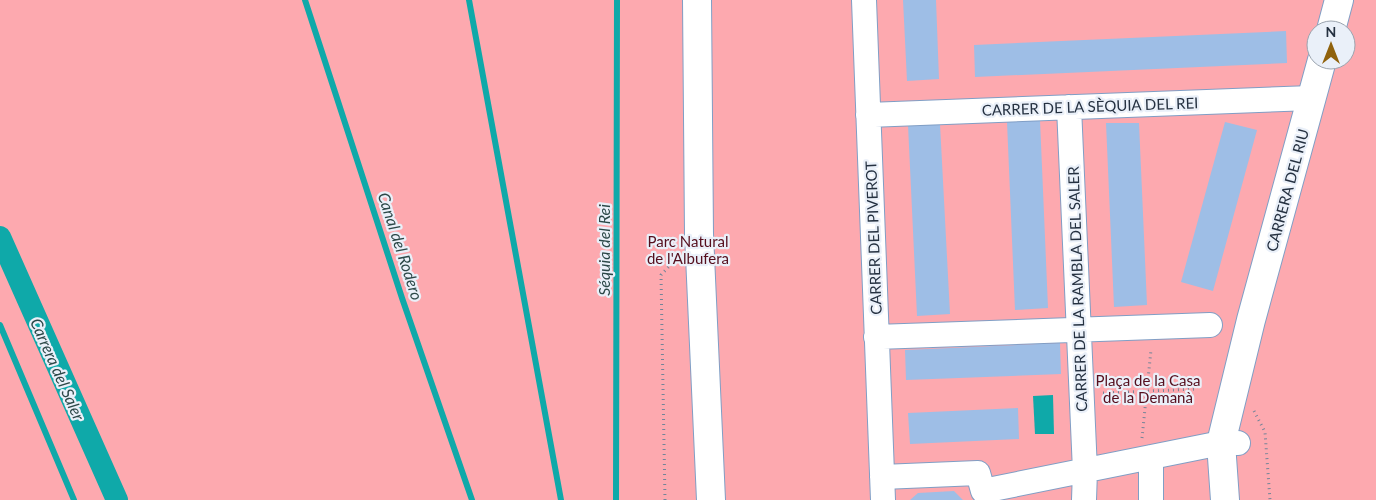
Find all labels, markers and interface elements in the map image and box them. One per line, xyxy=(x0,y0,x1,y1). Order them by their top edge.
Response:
north arrow xyxy=(1306,20,1356,70)
text: N xyxy=(1326,23,1336,40)
street label: CARRER DE LA SÈQUIA DEL REI xyxy=(981,93,1199,119)
street label: CARRERA DEL RIU xyxy=(1262,127,1312,253)
street label: CARRER DEL PIVEROT xyxy=(861,161,885,315)
street label: CARRER DE LA RAMBLA DEL SALER xyxy=(1064,165,1090,412)
water label: Canal del Rodero xyxy=(375,190,427,302)
water label: Séquia del Rei xyxy=(594,204,613,296)
park label: Parc Natural de l'Albufera xyxy=(647,232,729,267)
water label: Carrera del Saler xyxy=(27,315,89,423)
park label: Plaça de la Casa de la Demanà xyxy=(1096,371,1200,406)

